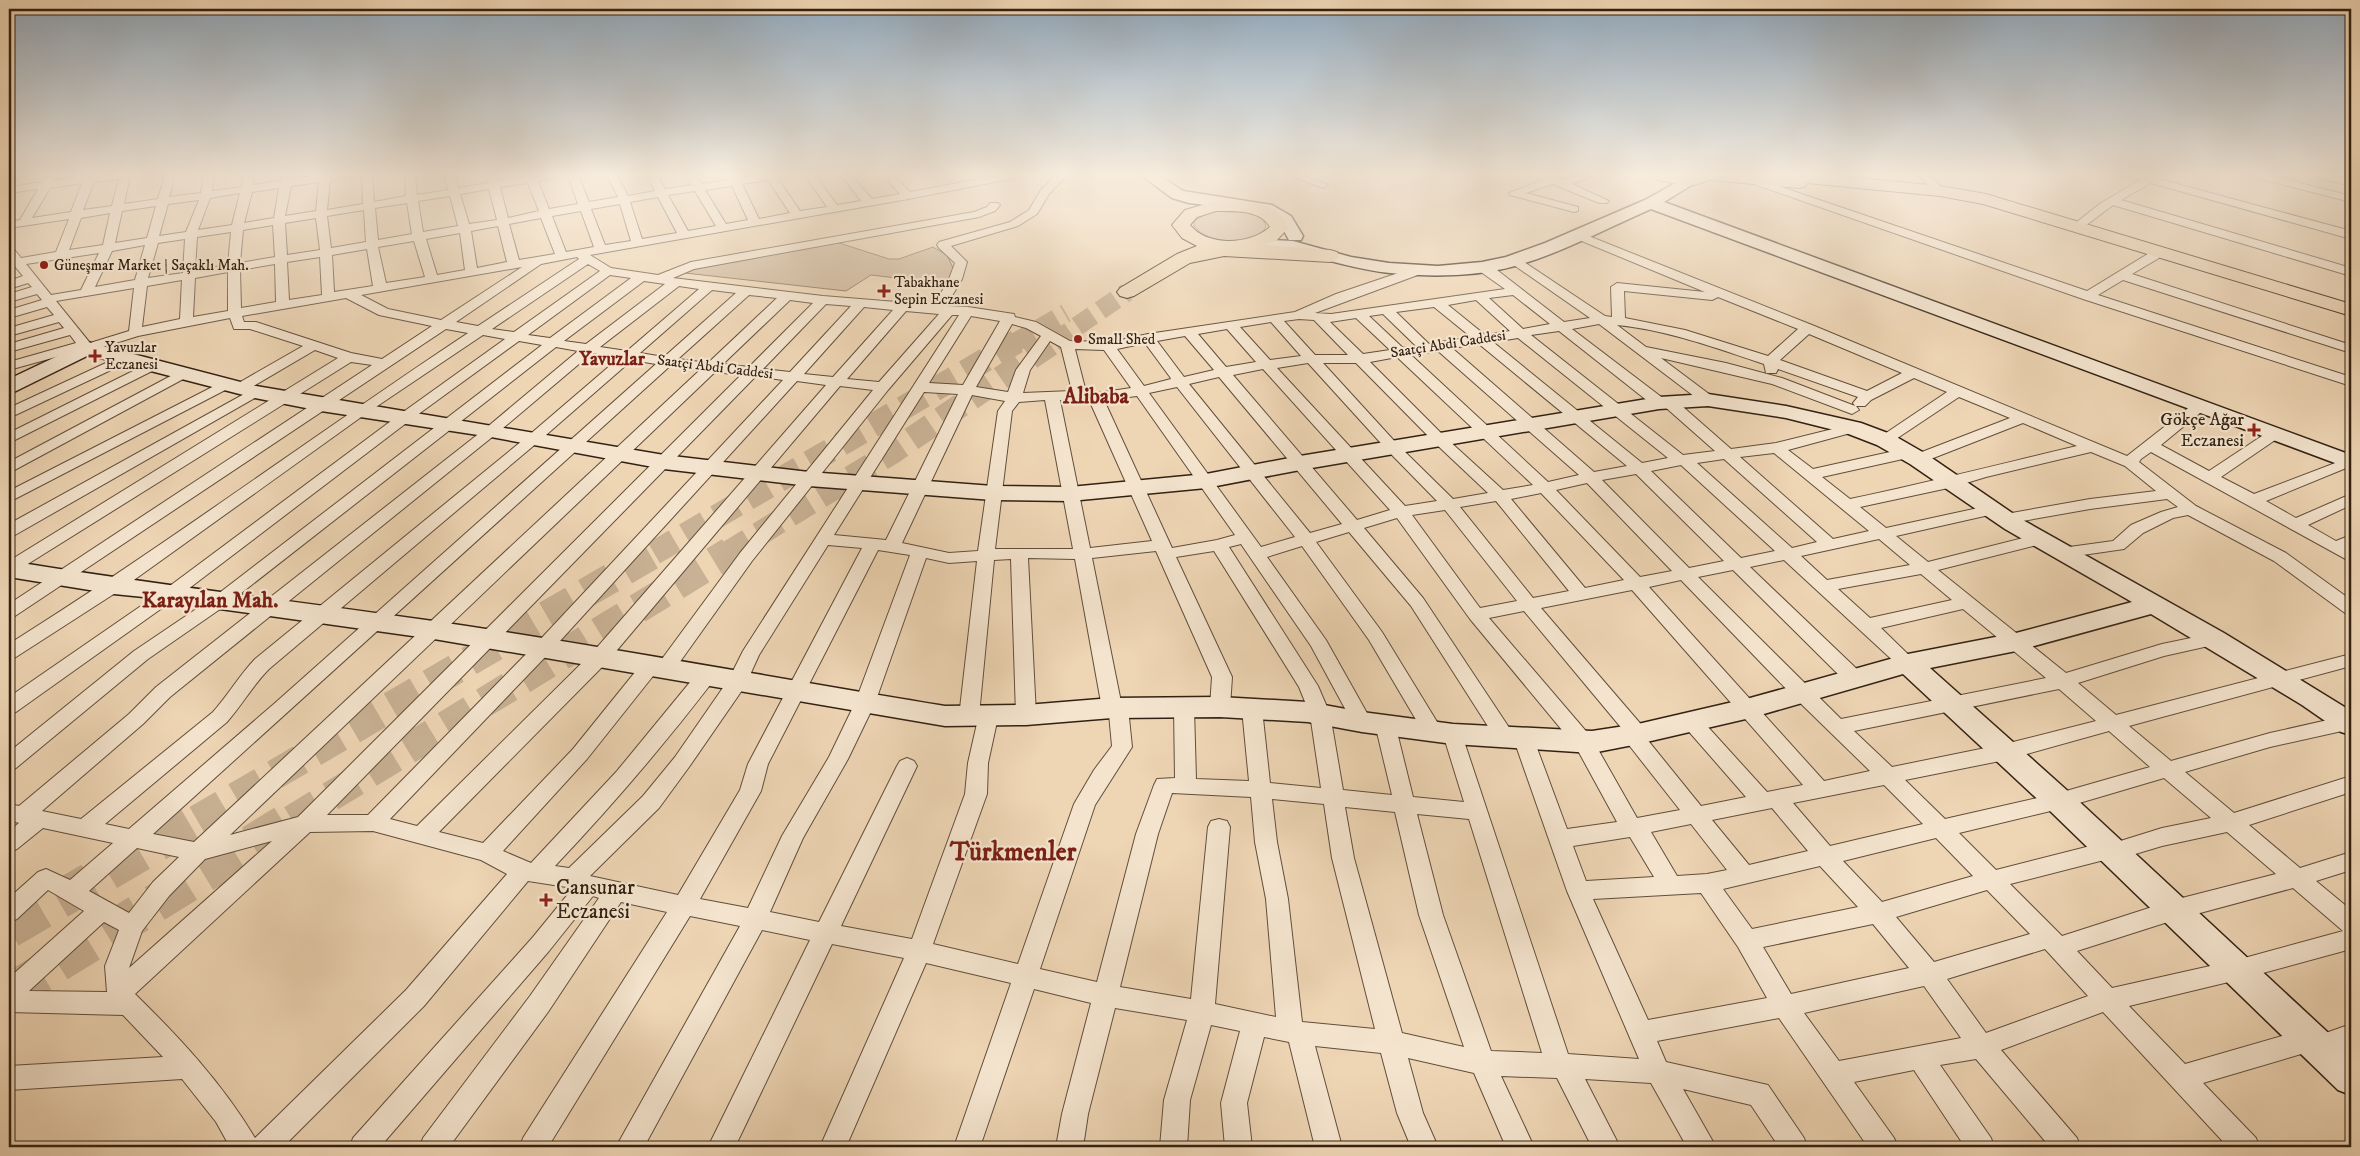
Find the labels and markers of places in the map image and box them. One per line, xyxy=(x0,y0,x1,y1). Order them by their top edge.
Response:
place label: Güneşmar Market | Saçaklı Mah. xyxy=(54,256,249,275)
marker: Güneşmar Market | Saçaklı Mah. xyxy=(38,259,50,271)
place label: Tabakhane Sepin Eczanesi xyxy=(894,273,983,309)
marker: Tabakhane Sepin Eczanesi xyxy=(878,285,890,297)
place label: Small Shed xyxy=(1088,330,1156,349)
marker: Small Shed xyxy=(1072,333,1084,345)
place label: Yavuzlar Eczanesi xyxy=(105,338,158,374)
marker: Yavuzlar Eczanesi xyxy=(89,350,101,362)
place label: Gökçe Ağar Eczanesi xyxy=(2160,409,2244,452)
marker: Gökçe Ağar Eczanesi xyxy=(2248,424,2260,436)
place label: Cansunar Eczanesi xyxy=(556,875,635,925)
marker: Cansunar Eczanesi xyxy=(540,894,552,906)

